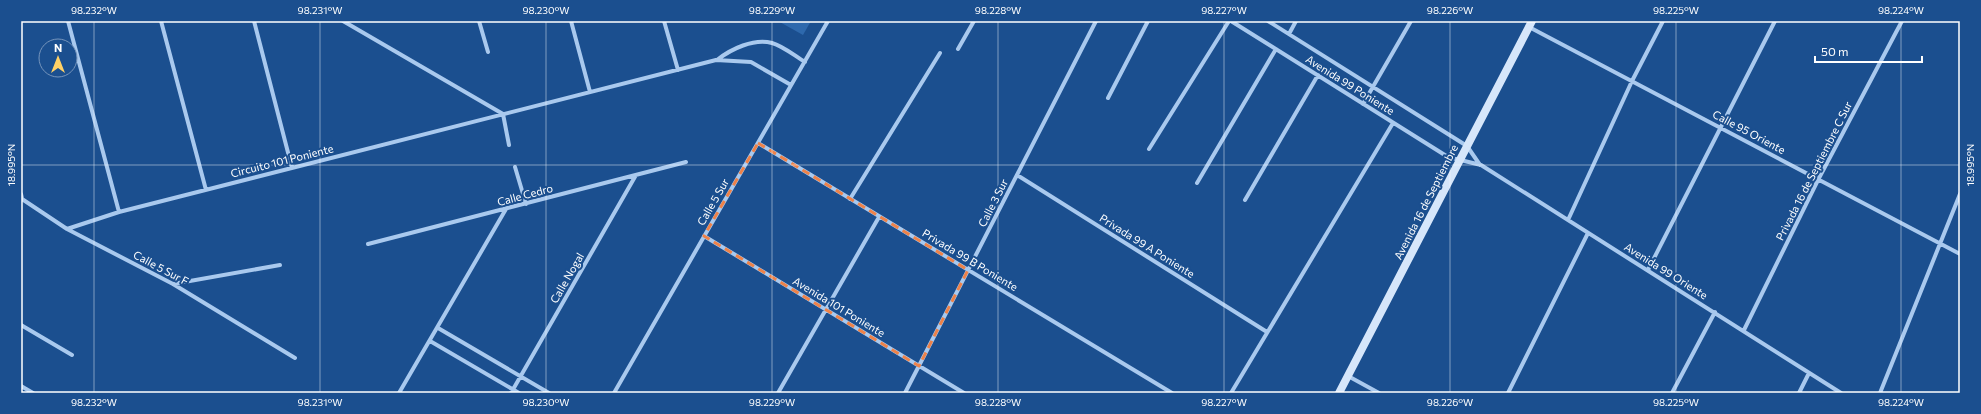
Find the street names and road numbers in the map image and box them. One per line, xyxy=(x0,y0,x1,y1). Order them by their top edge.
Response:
street label: Avenida 99 Poniente xyxy=(1304,52,1397,117)
street label: Privada 16 de Septiembre C Sur xyxy=(1773,99,1855,242)
street label: Calle 95 Oriente xyxy=(1711,107,1788,156)
street label: Circuito 101 Poniente xyxy=(229,141,335,180)
street label: Avenida 16 de Septiembre xyxy=(1391,142,1460,262)
street label: Calle 5 Sur xyxy=(694,175,732,228)
street label: Calle 3 Sur xyxy=(975,176,1010,229)
street label: Calle Cedro xyxy=(496,181,555,208)
street label: Privada 99 A Poniente xyxy=(1097,211,1197,280)
street label: Privada 99 B Poniente xyxy=(920,226,1021,293)
street label: Avenida 99 Oriente xyxy=(1622,240,1710,302)
street label: Calle 5 Sur F xyxy=(131,248,191,288)
street label: Calle Nogal xyxy=(547,250,586,305)
street label: Avenida 101 Poniente xyxy=(791,274,888,339)

